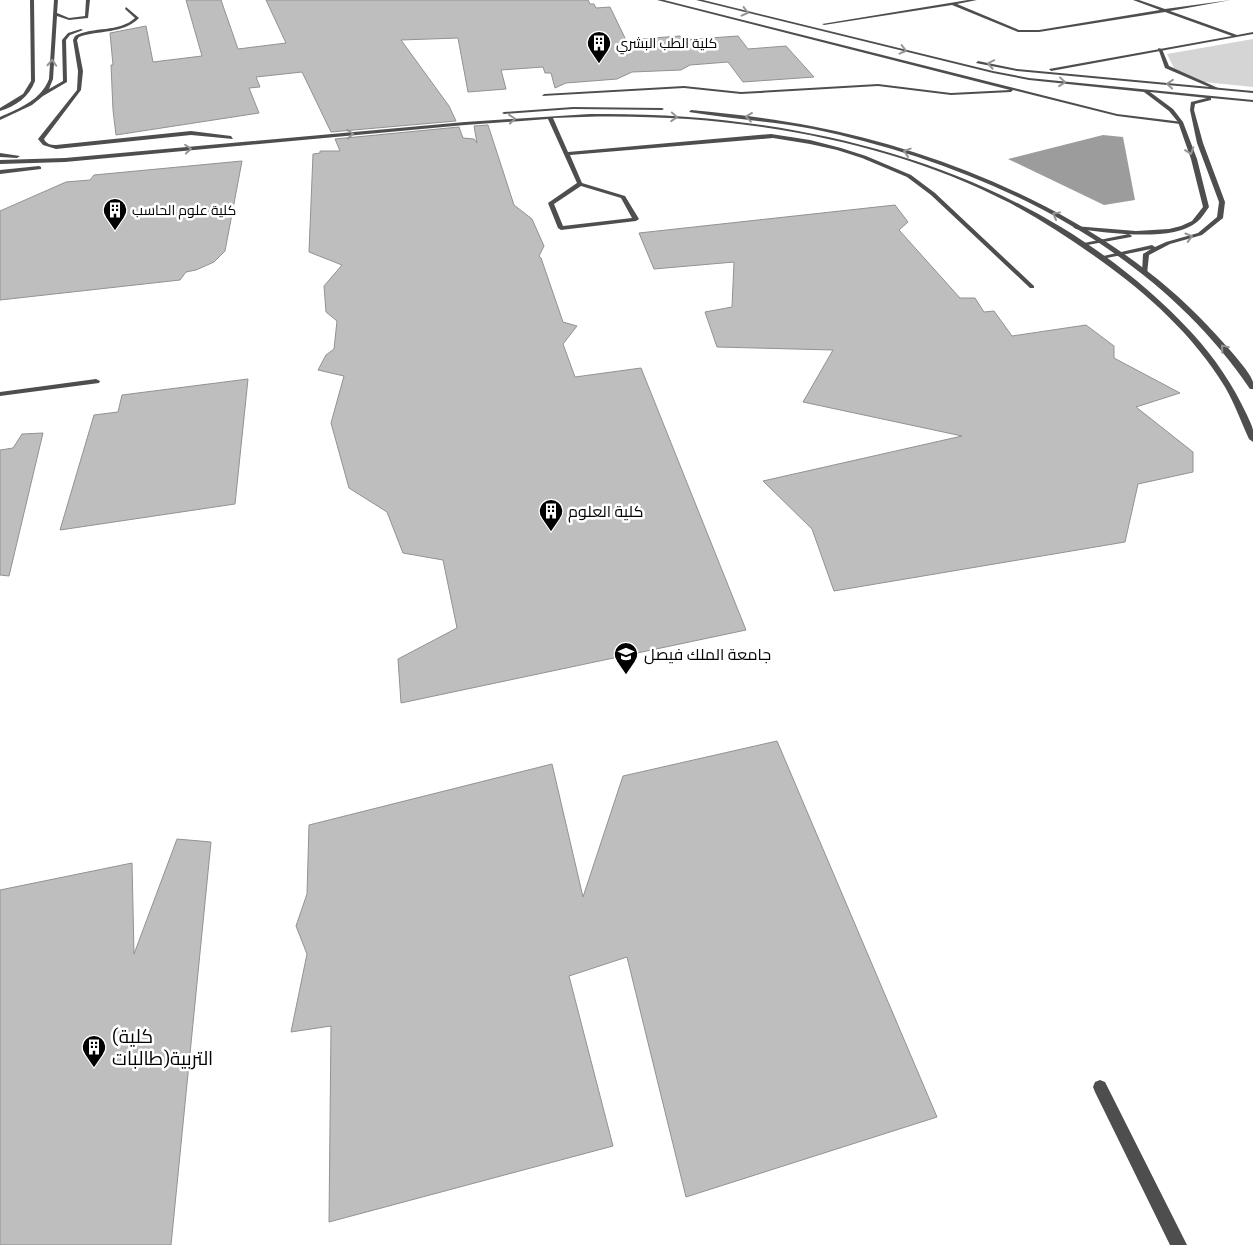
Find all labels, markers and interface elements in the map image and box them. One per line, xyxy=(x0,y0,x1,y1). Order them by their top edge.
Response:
one-way arrow xyxy=(741,6,750,17)
building icon: كلية الطب البشري xyxy=(586,30,612,64)
place label: كلية الطب البشري xyxy=(616,34,717,55)
one-way arrow xyxy=(899,44,908,55)
one-way arrow xyxy=(47,59,58,67)
one-way arrow xyxy=(986,60,995,70)
one-way arrow xyxy=(1058,76,1066,87)
one-way arrow xyxy=(1165,79,1173,90)
one-way arrow xyxy=(670,111,678,122)
one-way arrow xyxy=(744,112,752,123)
one-way arrow xyxy=(508,114,516,125)
one-way arrow xyxy=(346,129,354,140)
one-way arrow xyxy=(184,144,192,155)
one-way arrow xyxy=(1184,146,1194,155)
one-way arrow xyxy=(903,148,912,158)
building icon: كلية علوم الحاسب xyxy=(102,197,128,231)
place label: كلية علوم الحاسب xyxy=(132,201,236,220)
one-way arrow xyxy=(1053,211,1062,221)
one-way arrow xyxy=(1185,232,1193,242)
one-way arrow xyxy=(1221,345,1229,354)
building icon: كلية العلوم xyxy=(538,498,564,532)
place label: كلية العلوم xyxy=(568,501,644,523)
school or university icon: جامعة الملك فيصل xyxy=(613,641,639,675)
place label: جامعة الملك فيصل xyxy=(644,644,771,665)
place label: (كلية التربية(طالبات xyxy=(112,1024,213,1070)
building icon: (كلية التربية(طالبات xyxy=(81,1034,107,1068)

